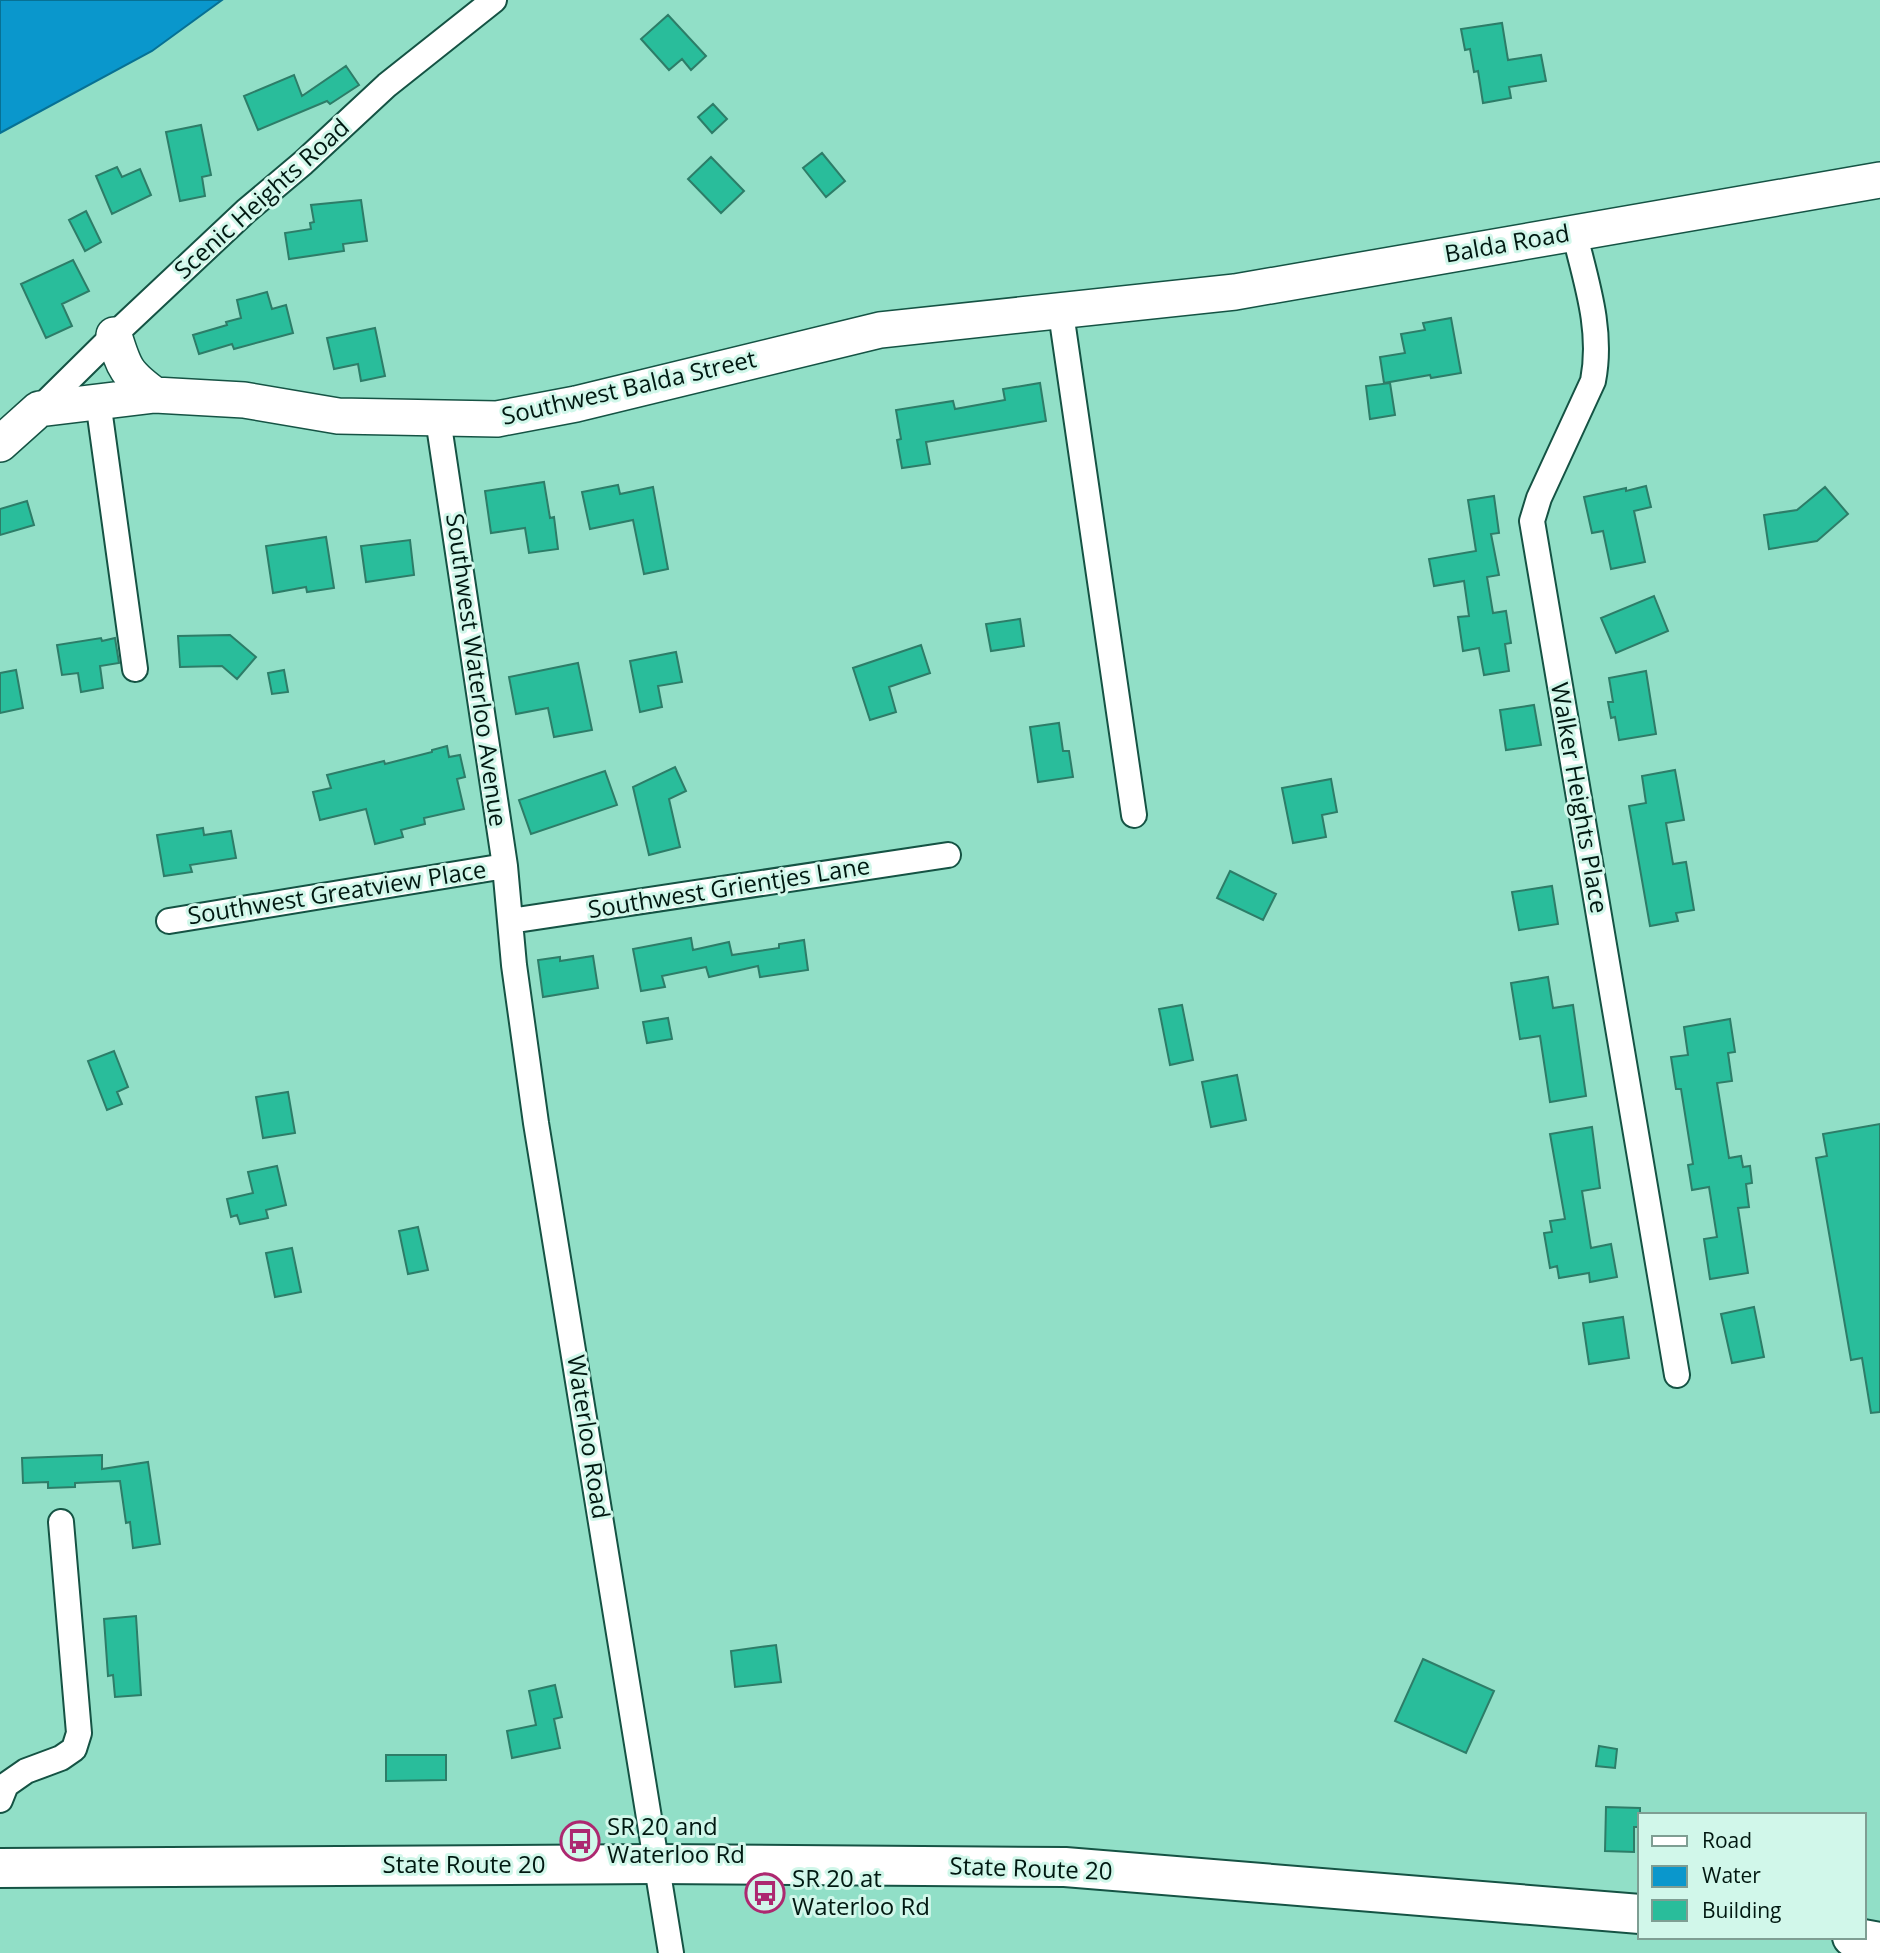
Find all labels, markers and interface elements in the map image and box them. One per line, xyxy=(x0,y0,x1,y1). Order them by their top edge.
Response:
street label: Scenic Heights Road xyxy=(166,110,356,285)
street label: Balda Road xyxy=(1442,215,1572,270)
street label: Southwest Balda Street xyxy=(498,341,759,432)
street label: Southwest Waterloo Avenue xyxy=(439,511,516,829)
street label: Walker Heights Place xyxy=(1544,680,1617,916)
street label: Southwest Grientjes Lane xyxy=(585,848,872,925)
street label: Southwest Greatview Place xyxy=(185,852,488,931)
street label: Waterloo Road xyxy=(560,1352,619,1521)
place label: SR 20 and Waterloo Rd xyxy=(607,1809,745,1870)
legend xyxy=(1638,1813,1866,1939)
bus stop icon: SR 20 and Waterloo Rd xyxy=(559,1820,601,1862)
text: Road xyxy=(1702,1826,1752,1854)
street label: State Route 20 xyxy=(383,1847,546,1880)
street label: State Route 20 xyxy=(949,1848,1113,1887)
place label: SR 20 at Waterloo Rd xyxy=(792,1861,930,1922)
text: Water xyxy=(1702,1861,1761,1889)
bus stop icon: SR 20 at Waterloo Rd xyxy=(744,1872,786,1914)
text: Building xyxy=(1702,1896,1781,1924)

